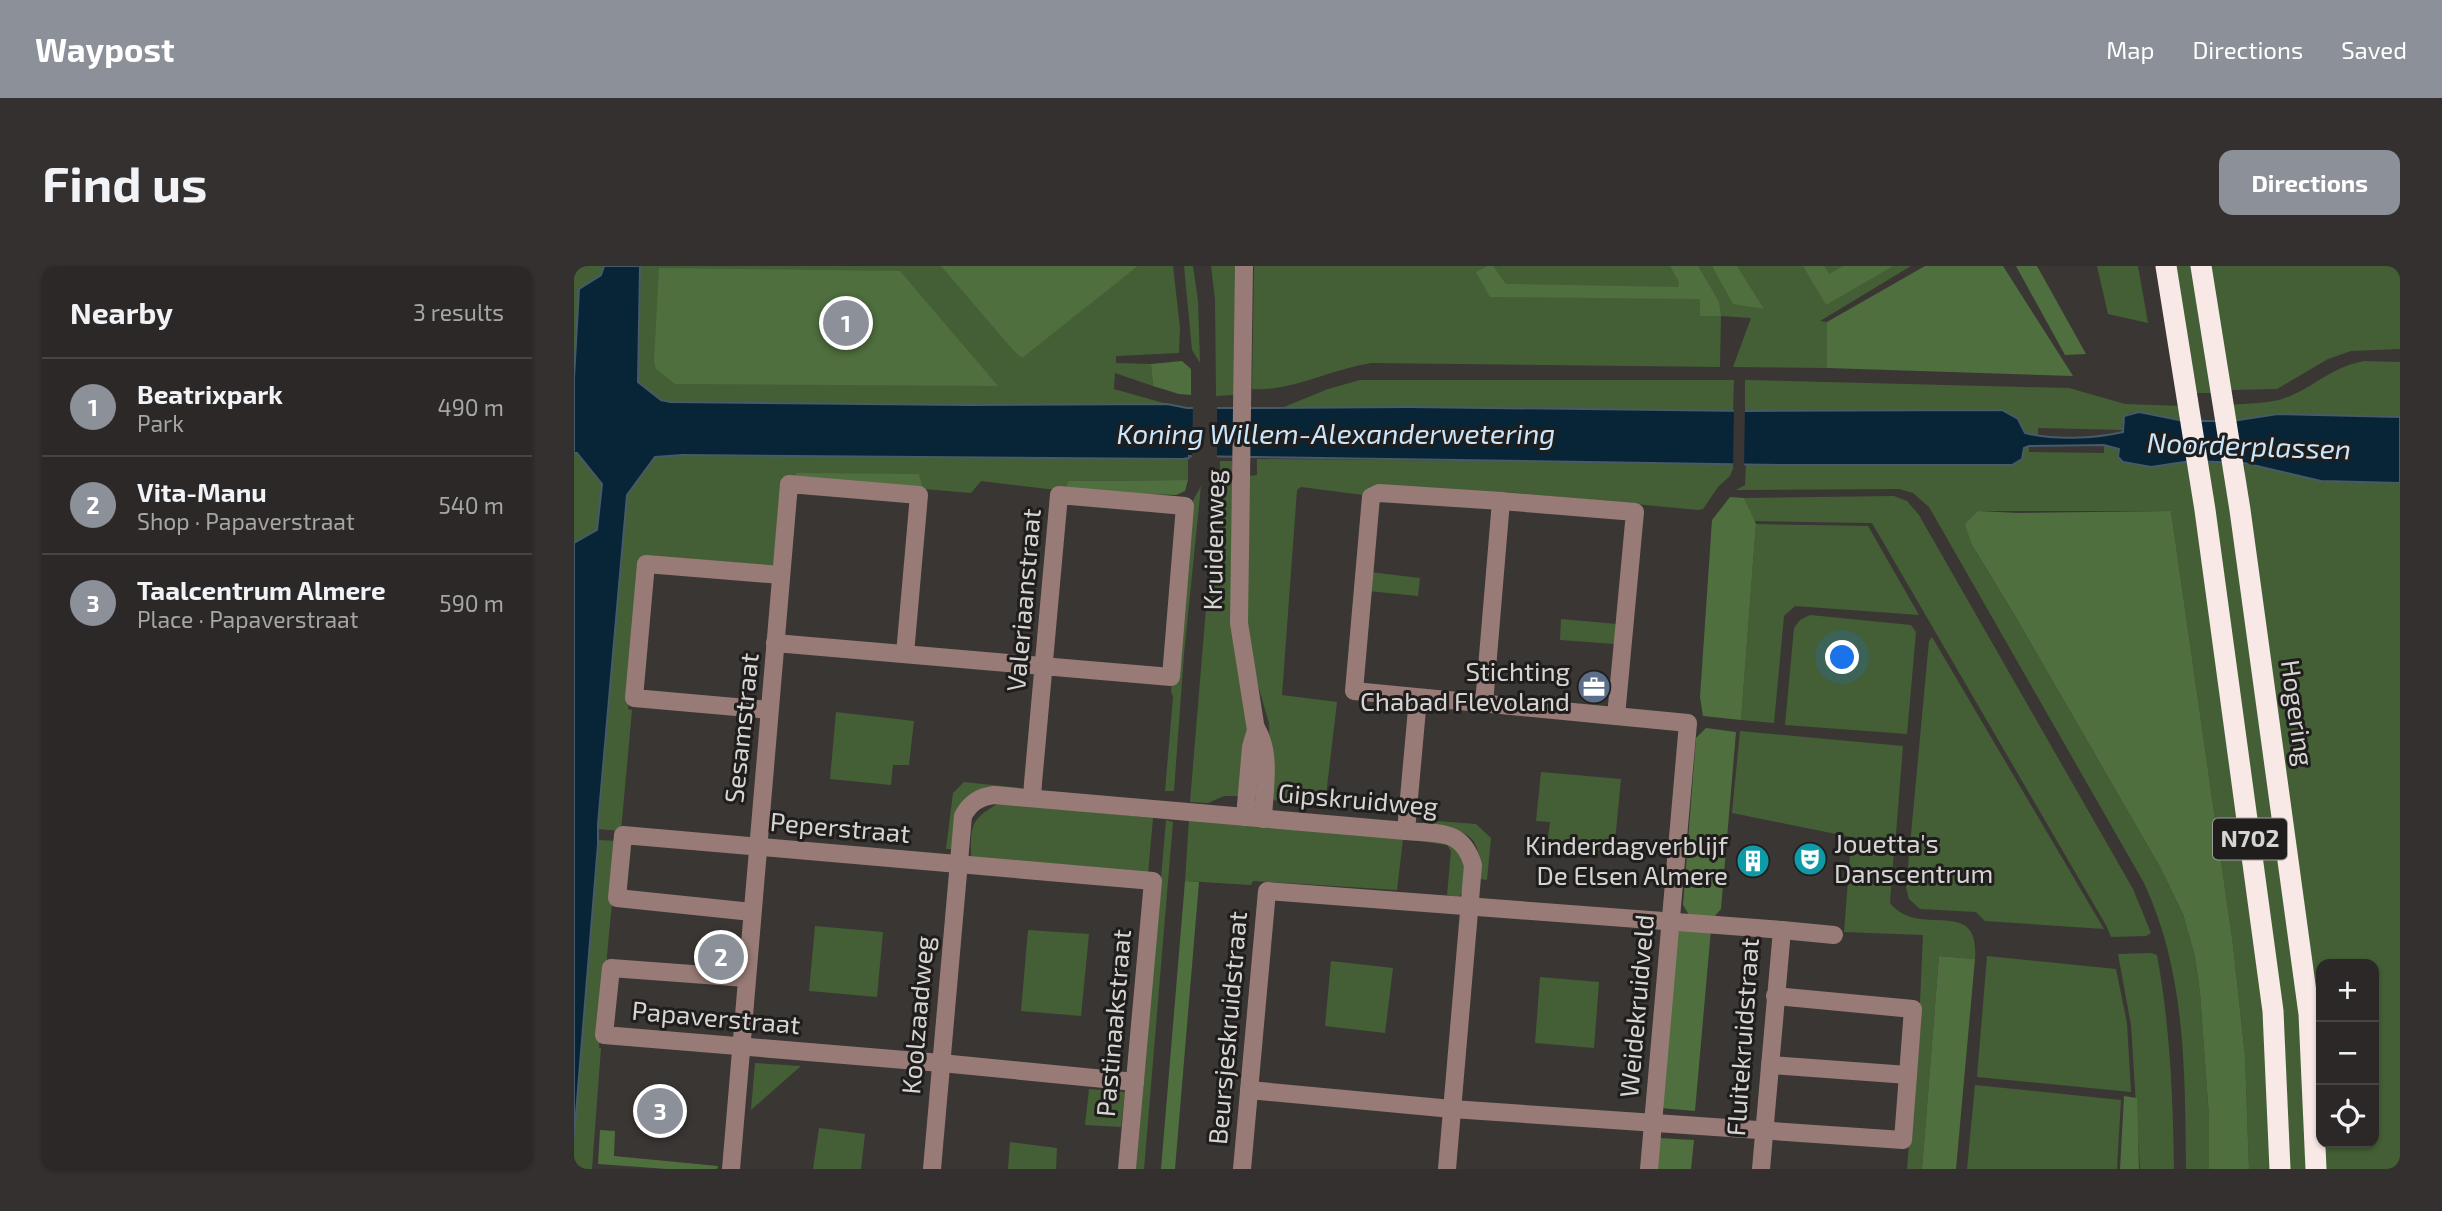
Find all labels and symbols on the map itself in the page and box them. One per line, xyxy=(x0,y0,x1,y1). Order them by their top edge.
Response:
pin: 1 xyxy=(823,297,869,349)
water label: Koning Willem-Alexanderwetering xyxy=(1117,416,1555,450)
water label: Noorderplassen xyxy=(2146,424,2352,466)
street label: Kruidenweg xyxy=(1196,469,1229,611)
street label: Valeriaanstraat xyxy=(999,507,1046,693)
your location xyxy=(1825,640,1859,674)
street label: Sesamstraat xyxy=(717,651,764,804)
place label: Stichting Chabad Flevoland xyxy=(1360,655,1570,716)
street label: Hogering xyxy=(2276,658,2321,768)
office icon: Stichting Chabad Flevoland xyxy=(1575,668,1613,706)
street label: Gipskruidweg xyxy=(1277,776,1440,821)
street label: Peperstraat xyxy=(769,805,912,848)
road number: N702 xyxy=(2213,818,2287,860)
place label: Jouetta's Danscentrum xyxy=(1834,827,1993,888)
place label: Kinderdagverblijf De Elsen Almere xyxy=(1525,829,1729,890)
theatre icon: Jouetta's Danscentrum xyxy=(1791,840,1829,878)
building icon: Kinderdagverblijf De Elsen Almere xyxy=(1734,842,1772,880)
street label: Beursjeskruidstraat xyxy=(1201,910,1252,1146)
street label: Weidekruidveld xyxy=(1612,913,1659,1099)
street label: Pastinaakstraat xyxy=(1089,928,1136,1118)
pin: 2 xyxy=(698,931,744,983)
street label: Koolzaadweg xyxy=(894,934,939,1095)
street label: Fluitekruidstraat xyxy=(1719,937,1764,1137)
street label: Papaverstraat xyxy=(631,994,802,1039)
pin: 3 xyxy=(637,1085,683,1137)

